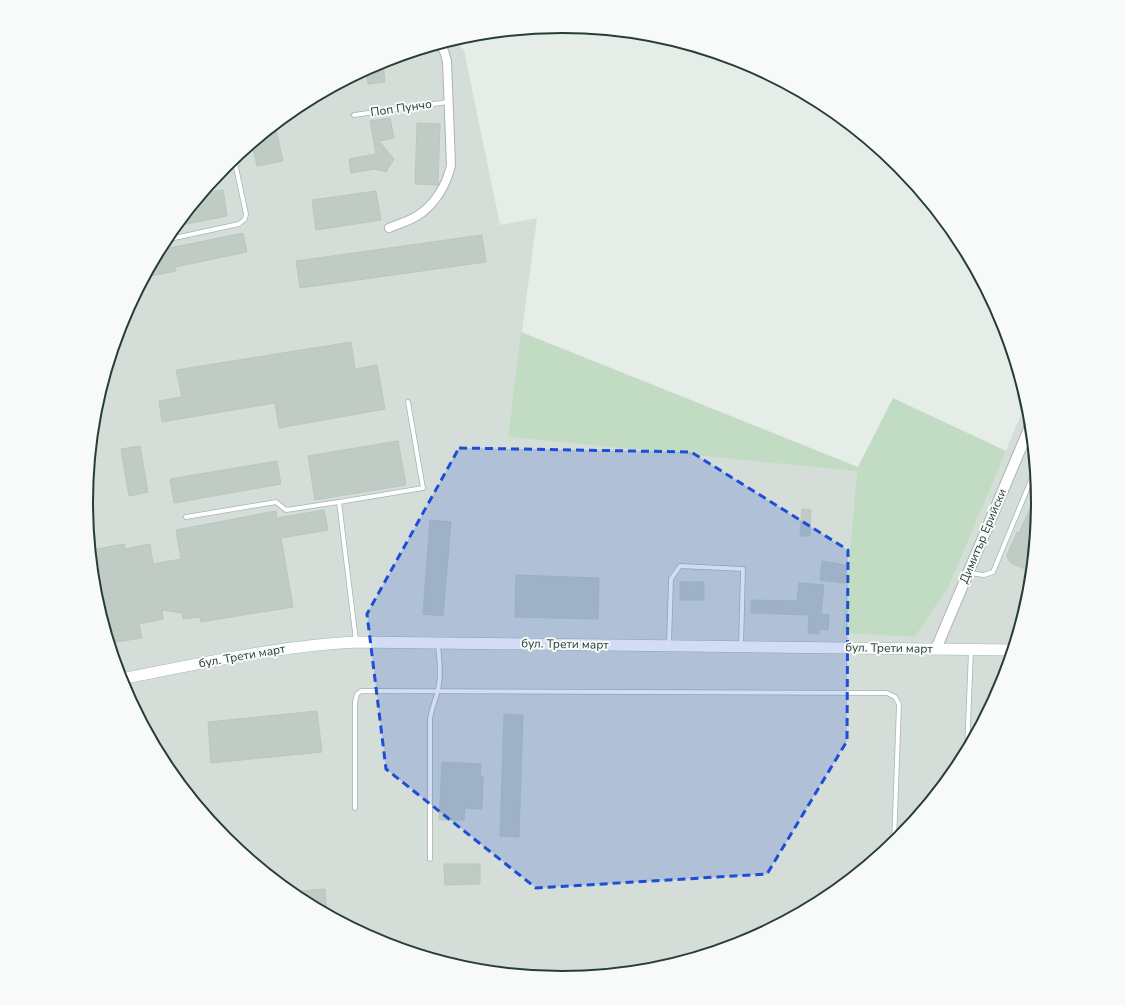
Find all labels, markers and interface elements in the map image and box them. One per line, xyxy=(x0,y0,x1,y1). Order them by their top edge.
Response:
street label: Поп Пунчо xyxy=(369,96,433,120)
street label: Димитър Ерийски xyxy=(956,486,1010,586)
street label: бул. Трети март xyxy=(521,635,610,653)
street label: бул. Трети март xyxy=(845,639,934,657)
street label: бул. Трети март xyxy=(198,640,287,671)

